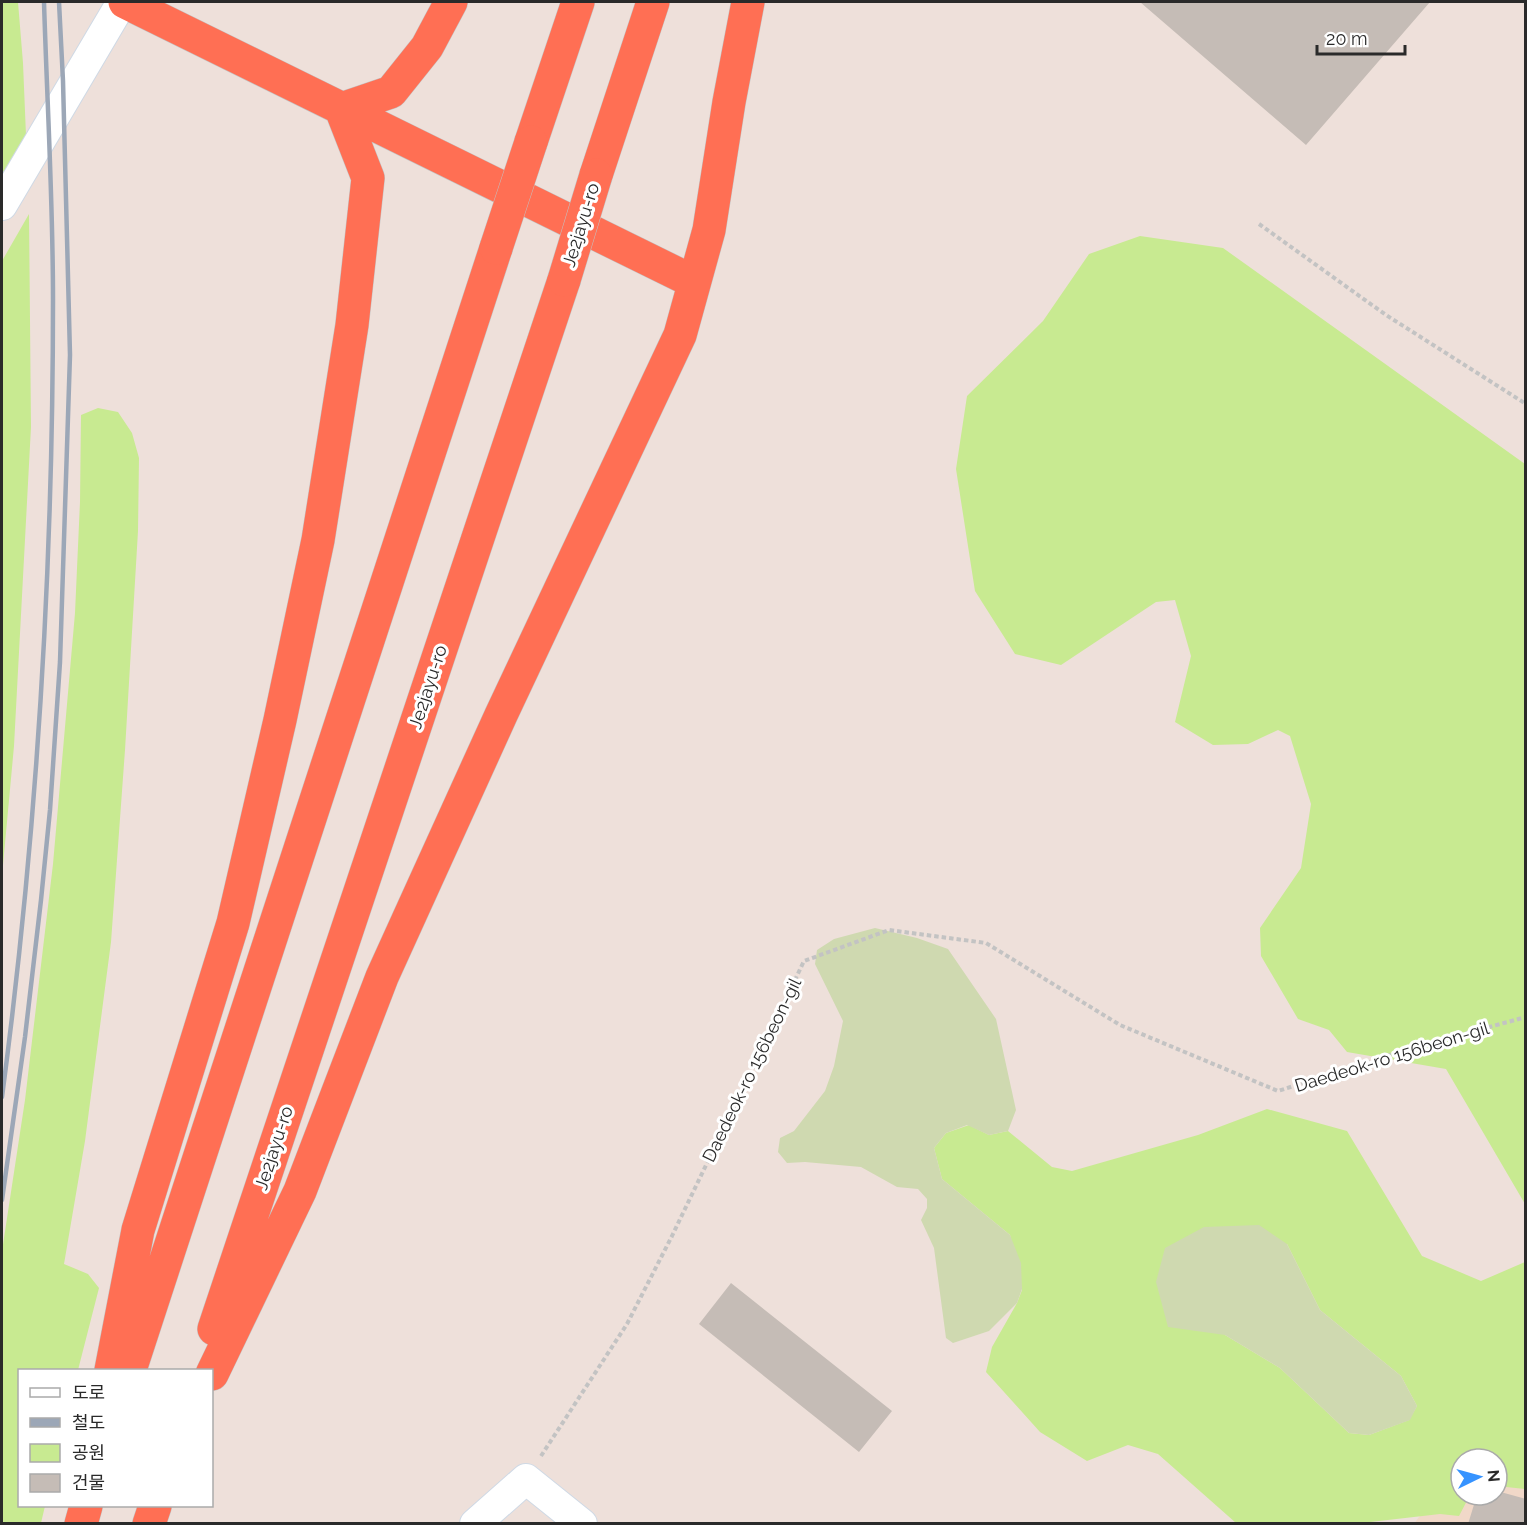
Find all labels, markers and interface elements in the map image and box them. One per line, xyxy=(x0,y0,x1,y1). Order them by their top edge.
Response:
scale bar xyxy=(1317,18,1406,56)
text: 20 m xyxy=(1326,28,1368,49)
street label: Je2jayu-ro xyxy=(558,180,603,269)
street label: Je2jayu-ro xyxy=(404,642,451,731)
street label: Daedeok-ro 156beon-gil xyxy=(698,974,805,1165)
street label: Daedeok-ro 156beon-gil xyxy=(1292,1017,1492,1096)
street label: Je2jayu-ro xyxy=(250,1103,297,1192)
legend xyxy=(18,1369,213,1507)
text: 도로 xyxy=(72,1382,105,1403)
text: 철도 xyxy=(72,1412,105,1433)
text: 공원 xyxy=(72,1442,105,1463)
north arrow xyxy=(1449,1447,1509,1507)
text: N xyxy=(1483,1469,1503,1483)
text: 건물 xyxy=(72,1472,105,1493)

